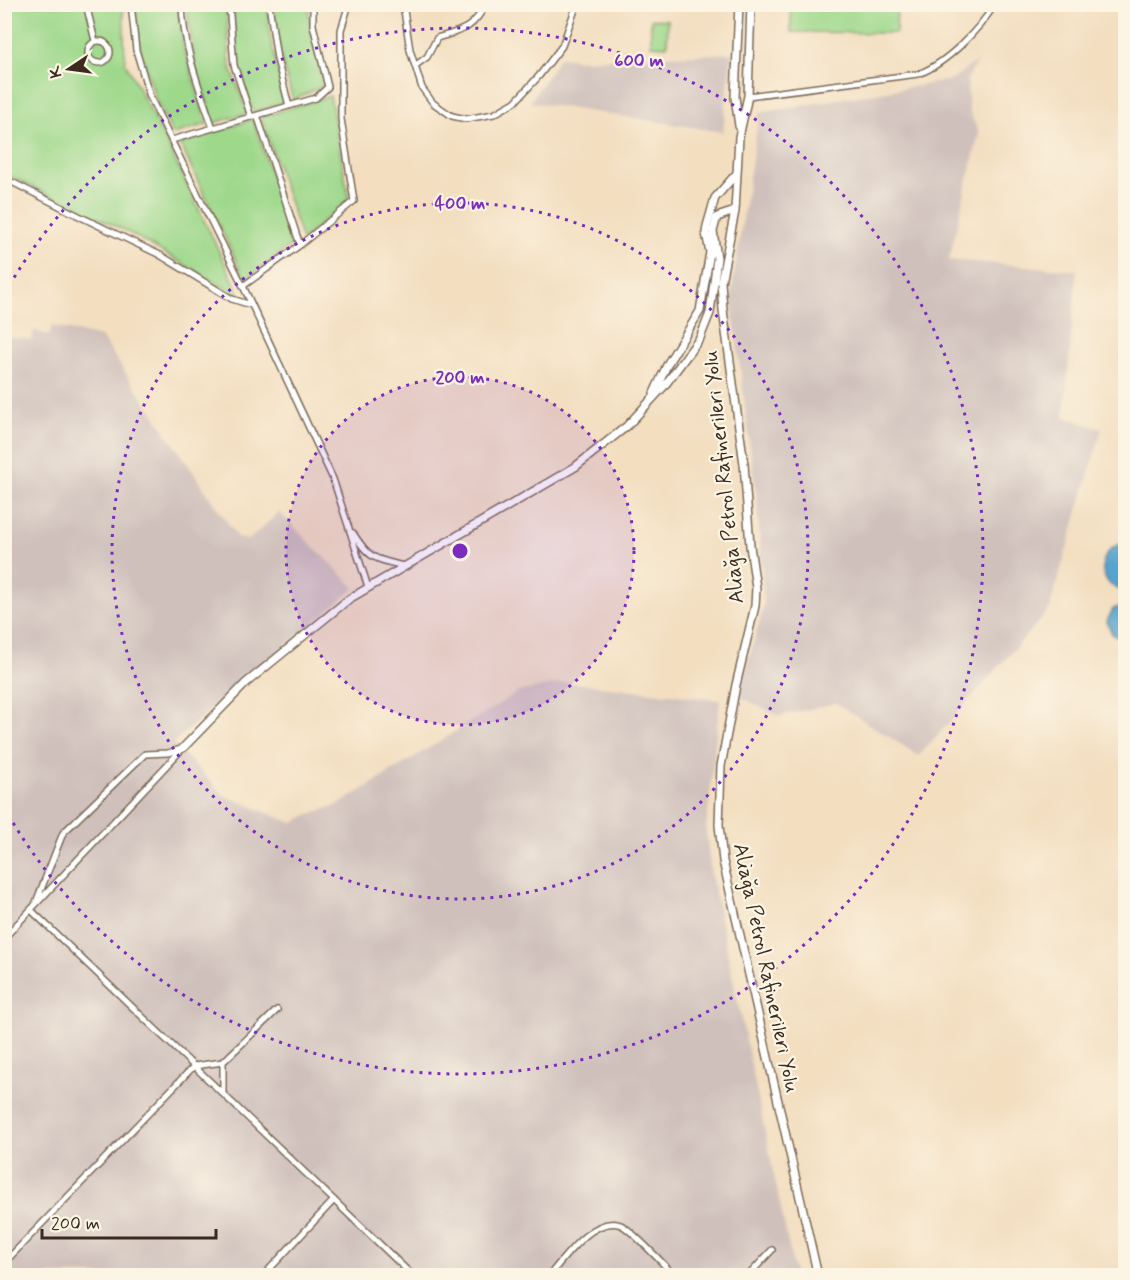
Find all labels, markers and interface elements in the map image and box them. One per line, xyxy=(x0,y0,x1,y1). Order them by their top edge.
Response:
north arrow xyxy=(39,39,99,99)
text: 600 m xyxy=(614,49,664,73)
text: K xyxy=(44,63,67,80)
text: 400 m xyxy=(435,192,485,216)
street label: Aliağa Petrol Rafinerileri Yolu xyxy=(697,349,751,605)
text: 200 m xyxy=(435,366,485,390)
centre of rings xyxy=(450,541,470,561)
street label: Aliağa Petrol Rafinerileri Yolu xyxy=(726,841,806,1095)
scale bar xyxy=(42,1202,216,1240)
text: 200 m xyxy=(51,1212,100,1236)

